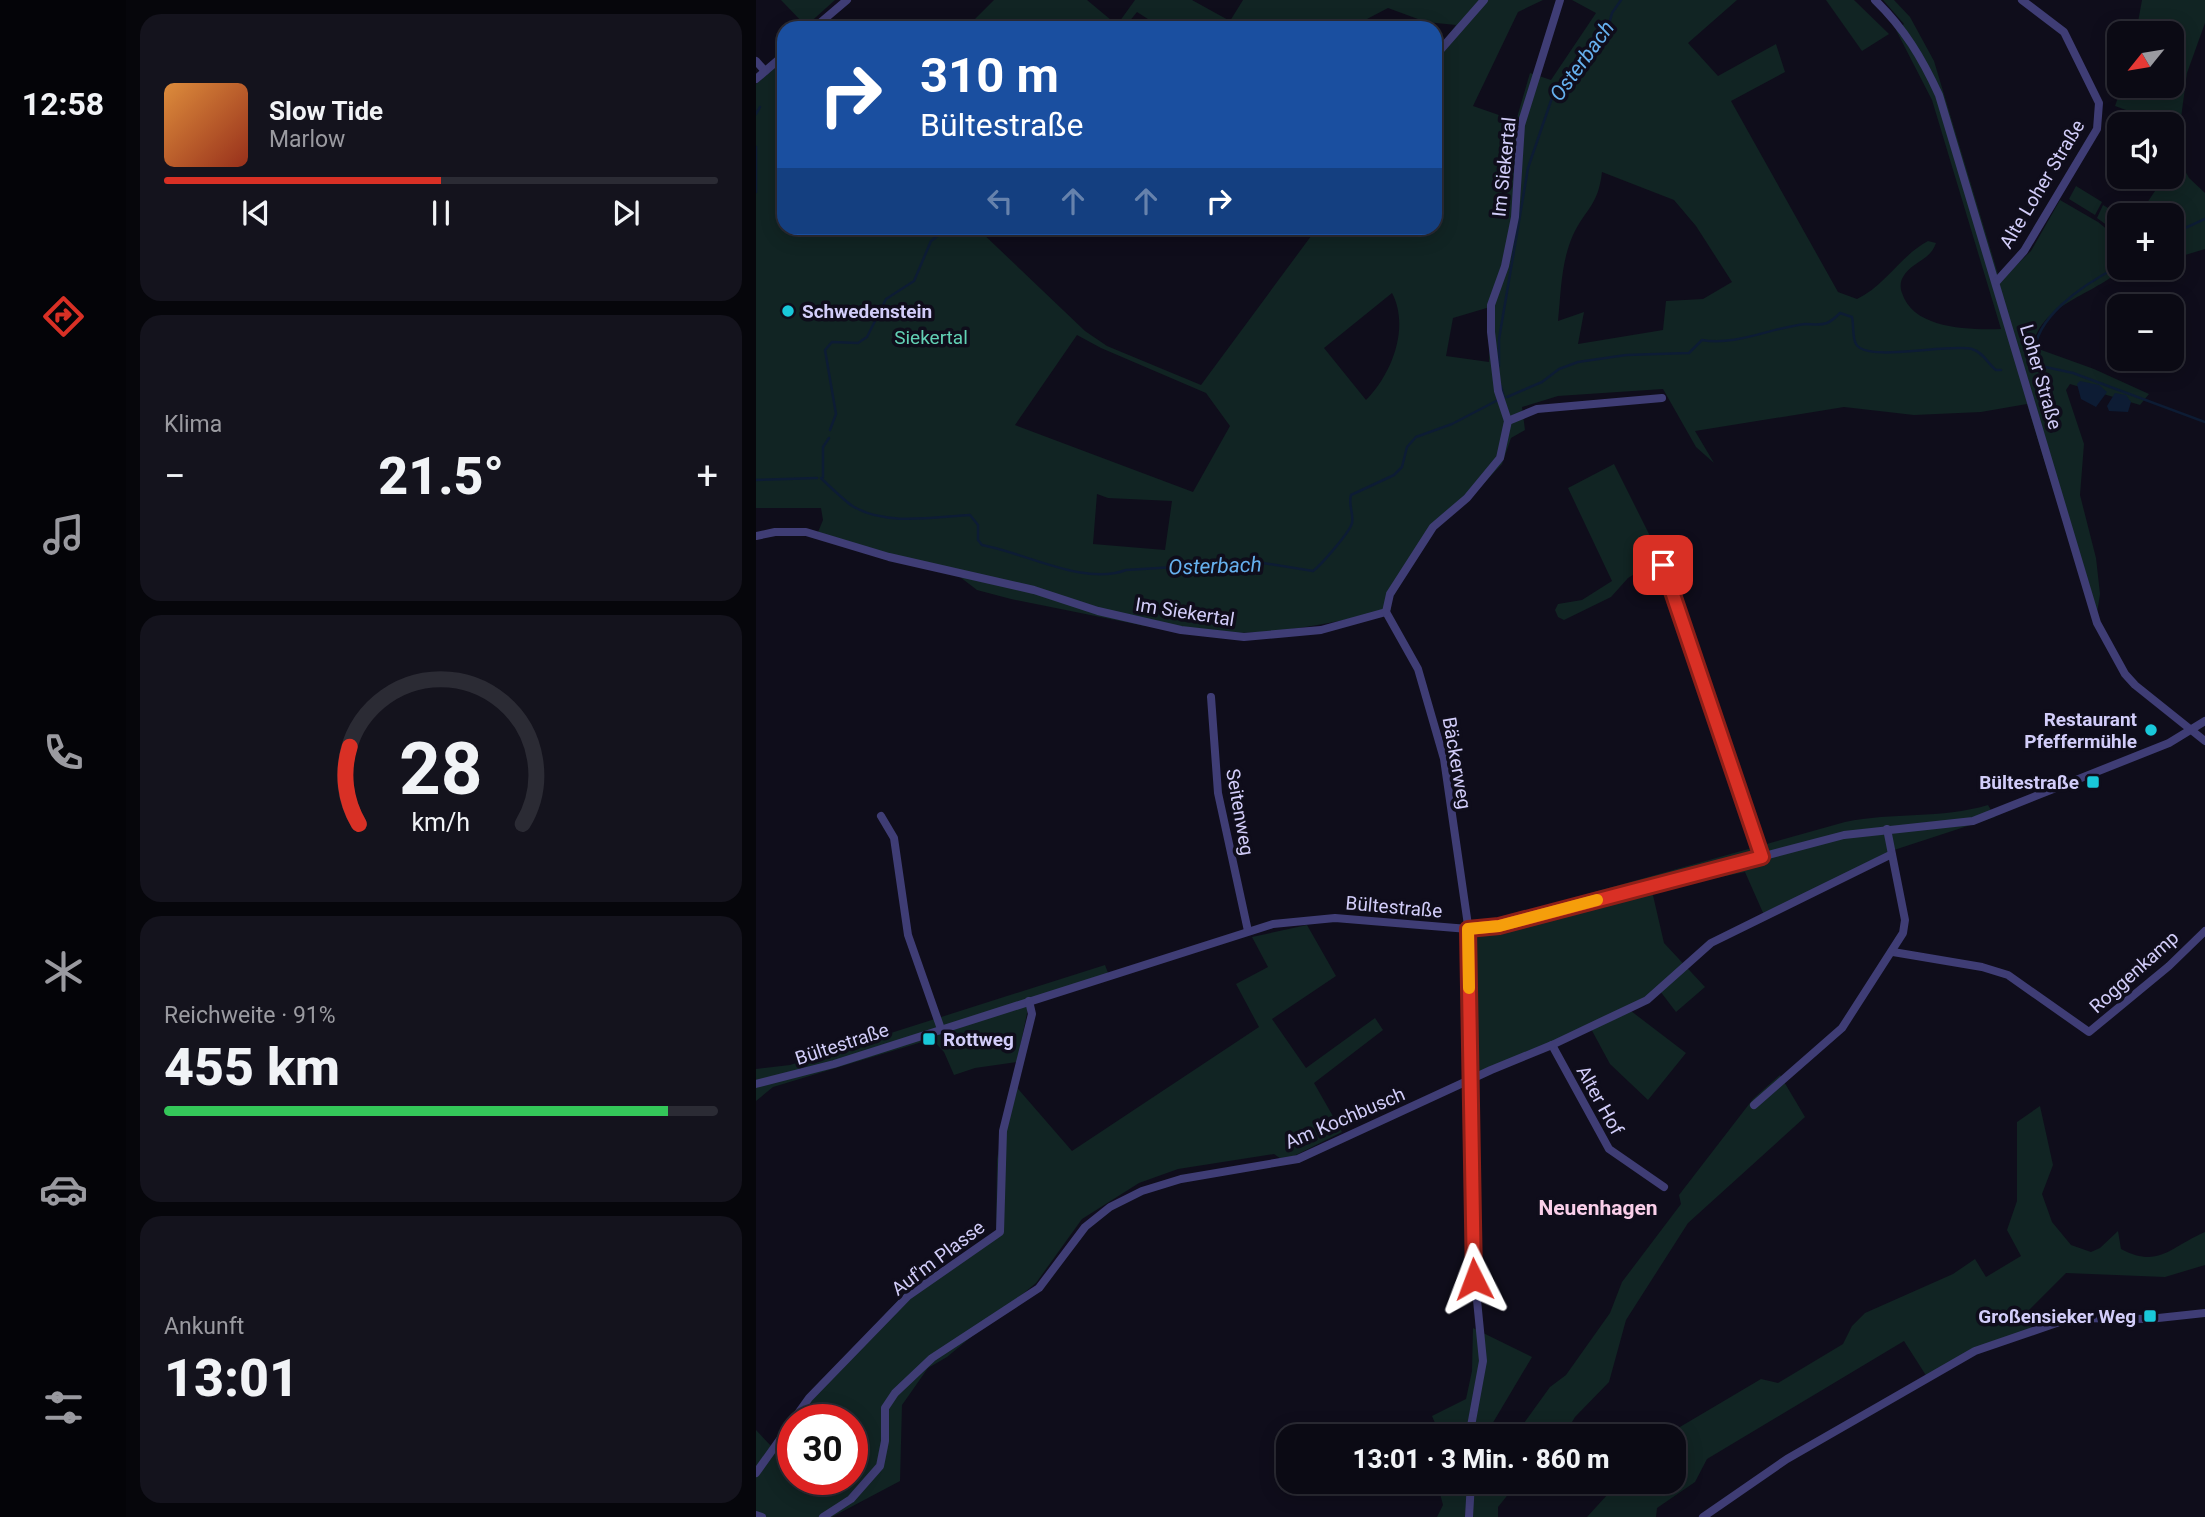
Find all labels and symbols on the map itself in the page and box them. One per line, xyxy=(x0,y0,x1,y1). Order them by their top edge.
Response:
water label: Osterbach xyxy=(1545,16,1619,106)
north arrow xyxy=(2107,21,2184,98)
street label: Alte Loher Straße xyxy=(1995,115,2089,253)
street label: Im Siekertal xyxy=(1487,116,1521,218)
place label: Schwedenstein xyxy=(802,300,932,323)
marker: Schwedenstein xyxy=(780,303,796,319)
street label: Loher Straße xyxy=(2015,322,2067,432)
park label: Siekertal xyxy=(894,326,968,349)
pin xyxy=(1633,535,1693,595)
water label: Osterbach xyxy=(1168,552,1262,580)
street label: Im Siekertal xyxy=(1134,593,1236,631)
place label: Restaurant Pfeffermühle xyxy=(2024,708,2138,753)
street label: Bäckerweg xyxy=(1438,715,1476,811)
marker: Restaurant Pfeffermühle xyxy=(2143,722,2159,738)
street label: Seitenweg xyxy=(1221,767,1259,857)
place label: Bültestraße xyxy=(1979,771,2079,794)
marker: Bültestraße xyxy=(2085,774,2101,790)
street label: Bültestraße xyxy=(1345,891,1443,923)
street label: Roggenkamp xyxy=(2085,926,2183,1018)
street label: Bültestraße xyxy=(792,1018,892,1070)
place label: Rottweg xyxy=(943,1028,1014,1051)
marker: Rottweg xyxy=(921,1031,937,1047)
street label: Alter Hof xyxy=(1572,1061,1629,1139)
street label: Am Kochbusch xyxy=(1282,1082,1408,1154)
district label: Neuenhagen xyxy=(1538,1196,1658,1220)
street label: Auf'm Plasse xyxy=(887,1216,989,1300)
position arrow xyxy=(1437,1242,1511,1316)
place label: Großensieker Weg xyxy=(1978,1305,2136,1328)
marker: Großensieker Weg xyxy=(2142,1308,2158,1324)
speed limit sign: 30 xyxy=(777,1404,868,1495)

